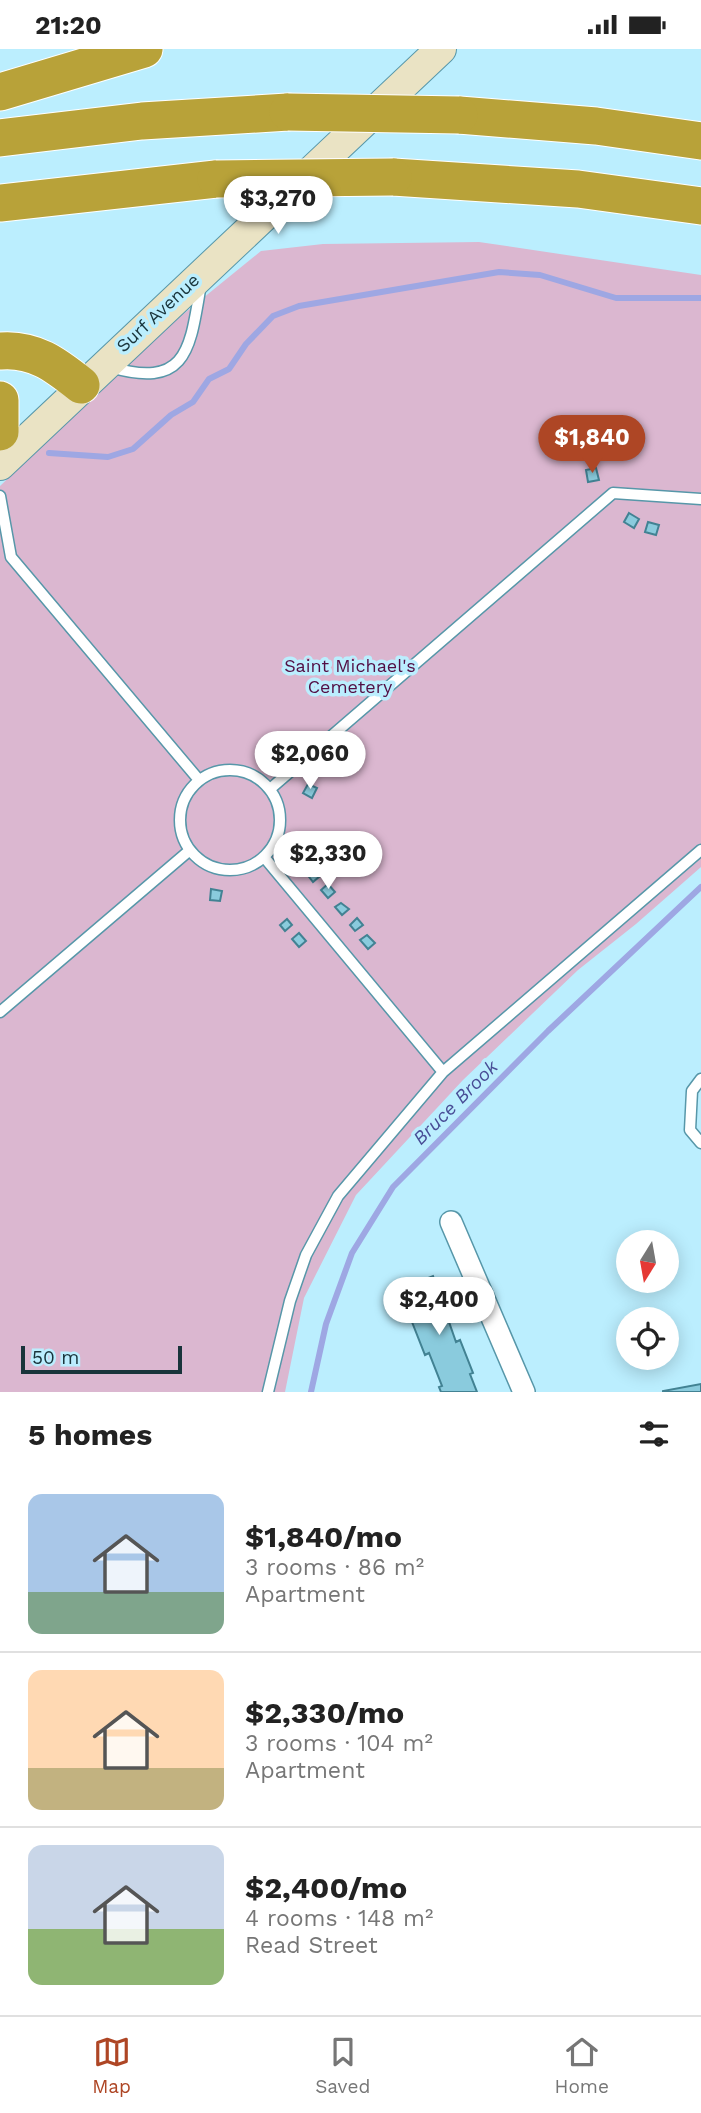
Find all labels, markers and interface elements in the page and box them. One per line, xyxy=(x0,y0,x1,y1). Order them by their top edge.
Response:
text: 21:20 xyxy=(35,10,102,40)
pin: $3,270 xyxy=(221,177,335,236)
text: $3,270 xyxy=(240,185,316,212)
street label: Surf Avenue xyxy=(112,269,203,356)
pin: $1,840 xyxy=(535,415,649,475)
text: $1,840 xyxy=(554,424,630,451)
park label: Saint Michael's Cemetery xyxy=(284,655,416,697)
pin: $2,060 xyxy=(253,731,367,791)
text: $2,060 xyxy=(271,740,349,767)
pin: $2,330 xyxy=(271,831,385,891)
text: $2,330 xyxy=(289,840,367,867)
water label: Bruce Brook xyxy=(408,1055,503,1150)
north arrow xyxy=(616,1230,679,1293)
map controls xyxy=(616,1230,679,1370)
pin: $2,400 xyxy=(382,1277,496,1337)
text: $2,400 xyxy=(399,1286,479,1313)
button: locate xyxy=(616,1307,679,1370)
scale bar xyxy=(21,1343,182,1375)
text: 50 m xyxy=(32,1346,79,1369)
icon: filters xyxy=(635,1415,673,1453)
text: 5 homes xyxy=(28,1417,152,1452)
text: $1,840/mo xyxy=(245,1519,402,1554)
icon: home xyxy=(84,1522,168,1606)
text: 3 rooms · 86 m² xyxy=(245,1554,424,1581)
text: Apartment xyxy=(245,1581,365,1608)
text: $2,330/mo xyxy=(245,1695,404,1730)
icon: home xyxy=(84,1698,168,1782)
text: 3 rooms · 104 m² xyxy=(245,1730,433,1757)
text: Apartment xyxy=(245,1757,365,1784)
text: $2,400/mo xyxy=(245,1870,407,1905)
icon: home xyxy=(84,1873,168,1957)
text: 4 rooms · 148 m² xyxy=(245,1905,433,1932)
text: Read Street xyxy=(245,1932,378,1959)
tab: Map xyxy=(92,2033,131,2098)
tab: Saved xyxy=(315,2033,370,2098)
tab: Home xyxy=(555,2033,609,2098)

